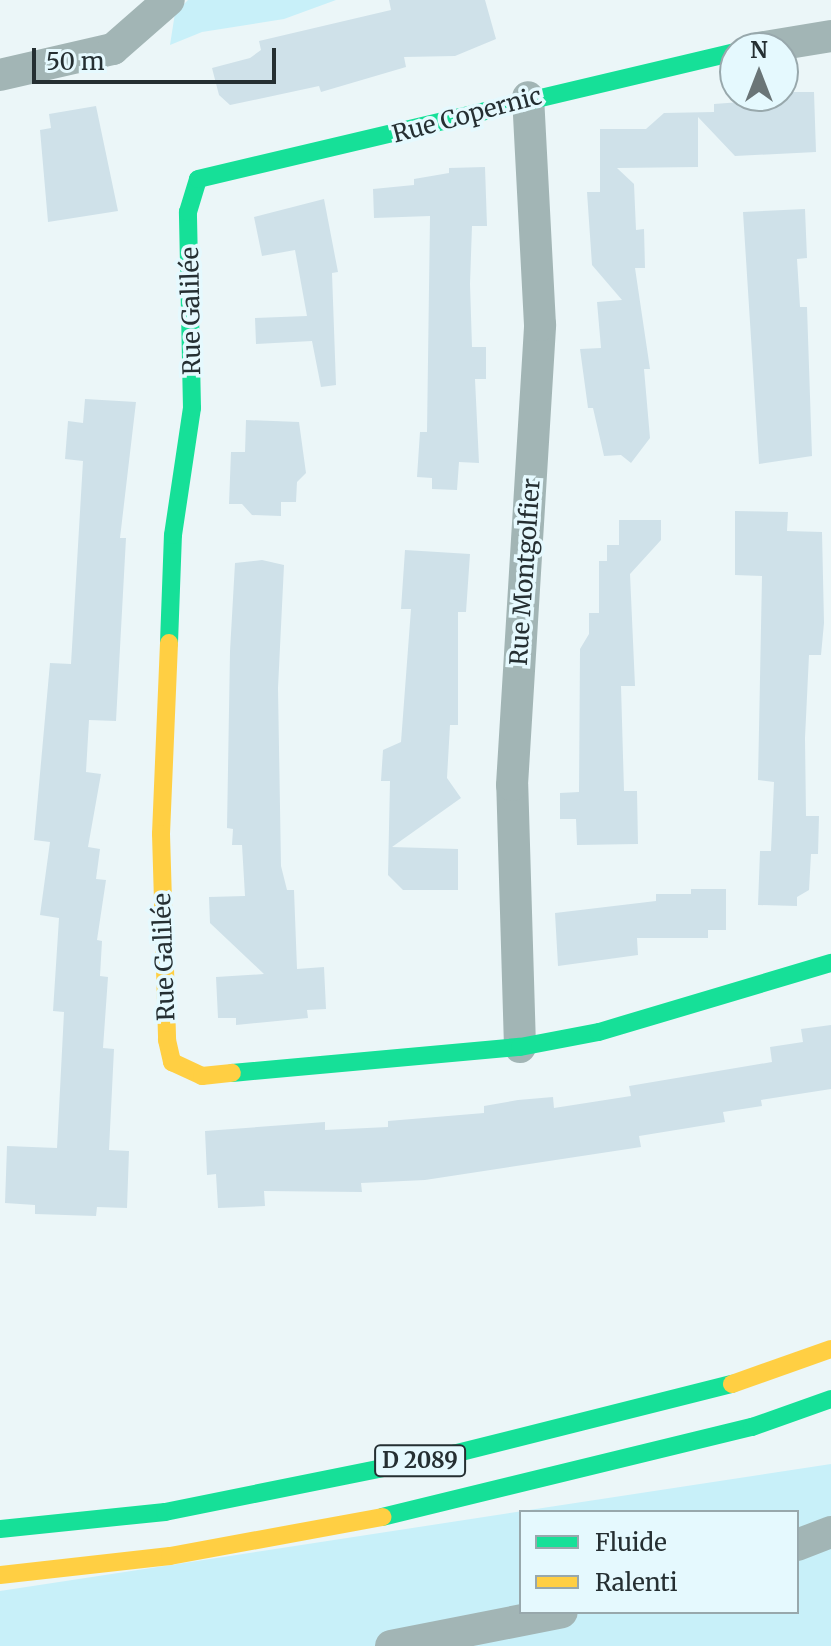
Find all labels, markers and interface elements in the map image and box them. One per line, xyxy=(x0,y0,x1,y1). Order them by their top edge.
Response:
scale bar xyxy=(36,32,280,82)
north arrow xyxy=(719,32,799,112)
text: N xyxy=(750,36,768,64)
text: 50 m xyxy=(46,46,105,77)
street label: Rue Copernic xyxy=(389,81,545,149)
street label: Rue Galilée xyxy=(175,247,207,375)
street label: Rue Montgolfier xyxy=(504,477,546,667)
street label: Rue Galilée xyxy=(147,893,181,1021)
road number: D 2089 xyxy=(374,1443,466,1479)
legend xyxy=(519,1510,799,1614)
text: Fluide xyxy=(595,1527,667,1558)
text: Ralenti xyxy=(595,1567,678,1598)

